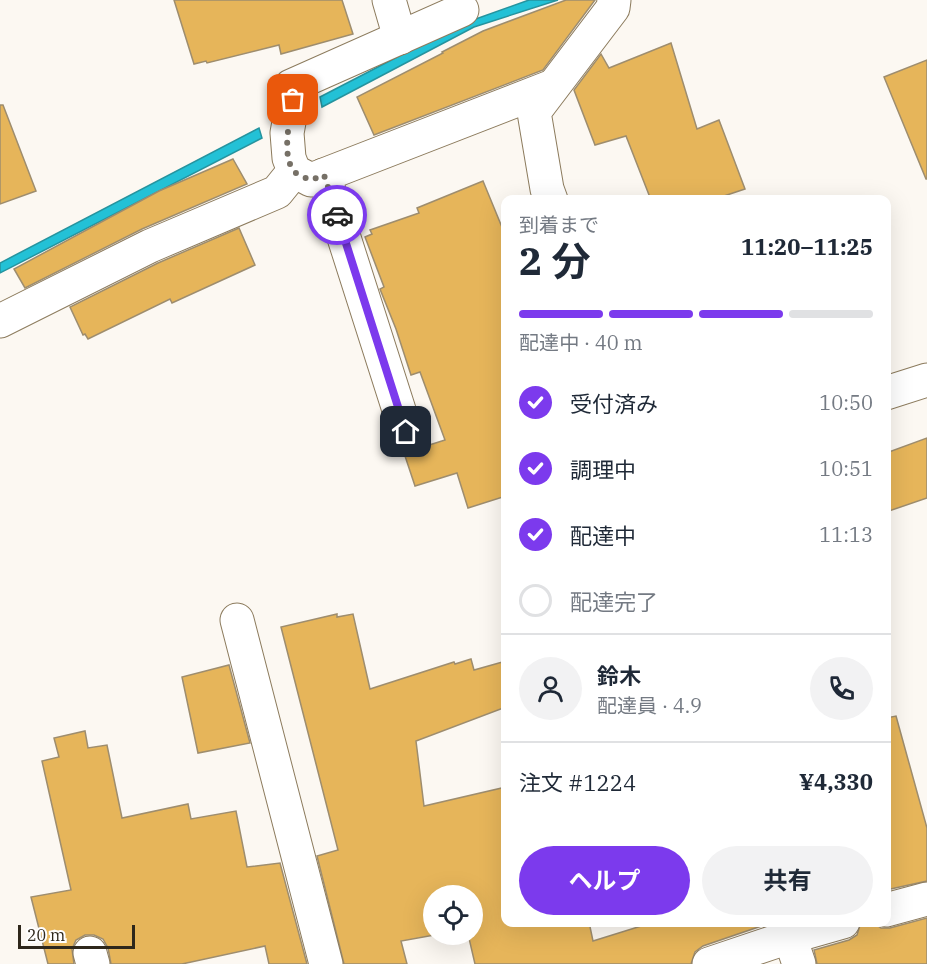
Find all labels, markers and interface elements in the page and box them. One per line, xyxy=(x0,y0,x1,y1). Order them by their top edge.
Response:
pin xyxy=(267,74,318,125)
icon: bag xyxy=(276,83,309,116)
courier xyxy=(307,185,367,245)
icon: car xyxy=(321,199,354,232)
text: 到着まで xyxy=(519,211,599,238)
text: 11:20–11:25 xyxy=(741,232,873,261)
text: 2 分 xyxy=(519,235,590,286)
text: 配達中 · 40 m xyxy=(519,329,642,356)
icon: check xyxy=(519,386,552,419)
text: 受付済み xyxy=(570,389,658,418)
text: 10:50 xyxy=(819,389,873,416)
pin xyxy=(380,406,431,457)
icon: home xyxy=(389,415,422,448)
icon: check xyxy=(519,452,552,485)
text: 調理中 xyxy=(570,455,636,484)
text: 10:51 xyxy=(819,455,873,482)
icon: check xyxy=(519,518,552,551)
text: 配達中 xyxy=(570,521,636,550)
text: 11:13 xyxy=(819,521,873,548)
text: 配達完了 xyxy=(570,587,658,616)
button: person xyxy=(519,657,582,720)
button: phone xyxy=(810,657,873,720)
text: 鈴木 xyxy=(597,661,641,690)
text: 配達員 · 4.9 xyxy=(597,692,702,719)
text: ¥4,330 xyxy=(799,767,873,796)
text: 注文 #1224 xyxy=(519,768,636,797)
button: ヘルプ xyxy=(519,846,690,915)
button: 共有 xyxy=(702,846,873,915)
map controls xyxy=(423,885,483,945)
button: locate xyxy=(423,885,483,945)
scale bar xyxy=(18,922,135,950)
text: 20 m xyxy=(27,925,65,945)

